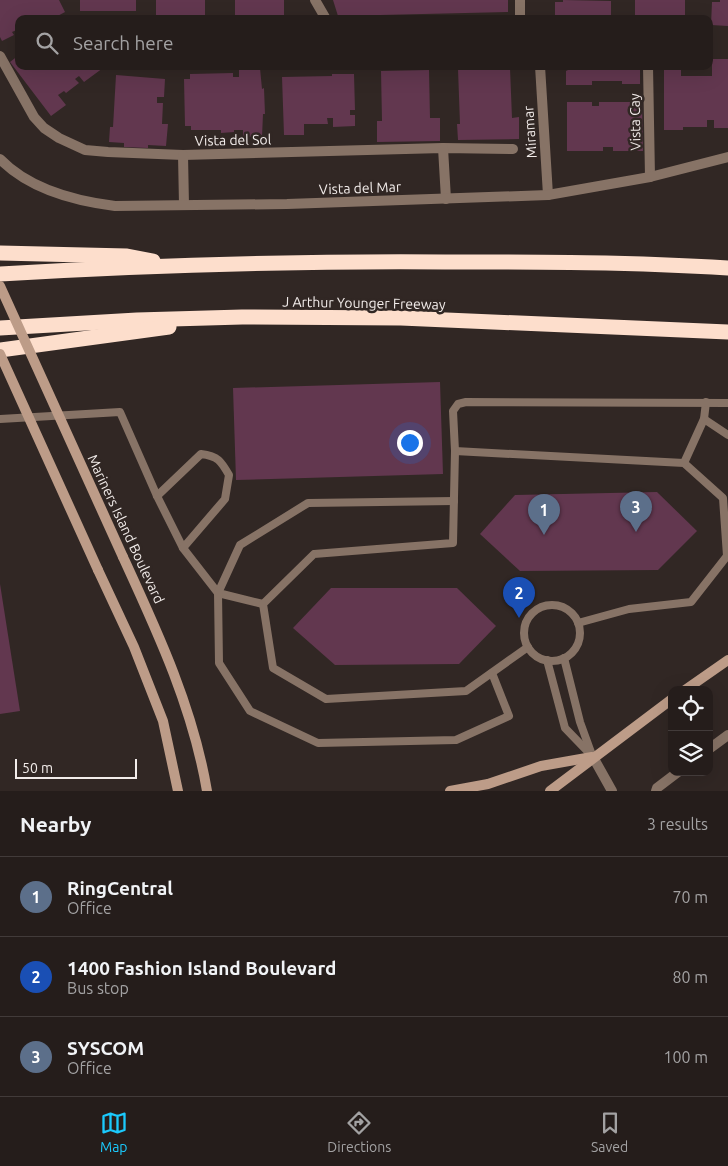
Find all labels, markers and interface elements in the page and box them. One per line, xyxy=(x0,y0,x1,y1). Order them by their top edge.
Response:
search box xyxy=(15,15,713,70)
icon: search xyxy=(33,29,61,57)
text: Search here xyxy=(73,32,173,54)
street label: Vista Cay xyxy=(626,93,643,151)
street label: Miramar xyxy=(520,104,540,159)
street label: Vista del Sol xyxy=(195,131,272,149)
street label: Vista del Mar xyxy=(319,179,402,197)
street label: J Arthur Younger Freeway xyxy=(282,294,446,312)
your location xyxy=(397,430,423,456)
street label: Mariners Island Boulevard xyxy=(84,452,168,606)
pin: 3 xyxy=(620,491,652,532)
pin: 1 xyxy=(528,494,560,535)
pin: 2 xyxy=(503,577,535,618)
map controls xyxy=(668,686,713,776)
button: locate xyxy=(668,686,713,731)
button: layers xyxy=(668,731,713,776)
scale bar xyxy=(15,756,138,779)
text: 50 m xyxy=(22,760,53,776)
text: Nearby xyxy=(20,812,91,836)
text: 3 results xyxy=(647,815,708,833)
text: RingCentral xyxy=(67,877,173,899)
text: 1 xyxy=(31,888,41,906)
text: 70 m xyxy=(672,888,708,906)
text: Office xyxy=(67,899,112,917)
text: 1400 Fashion Island Boulevard xyxy=(67,957,336,979)
text: 2 xyxy=(31,968,41,986)
text: 80 m xyxy=(672,968,708,986)
text: Bus stop xyxy=(67,979,129,997)
text: SYSCOM xyxy=(67,1037,144,1059)
text: 3 xyxy=(31,1048,41,1066)
text: 100 m xyxy=(663,1048,708,1066)
text: Office xyxy=(67,1059,112,1077)
tab: Map xyxy=(100,1109,128,1155)
tab: Directions xyxy=(327,1109,391,1155)
tab: Saved xyxy=(591,1109,628,1155)

